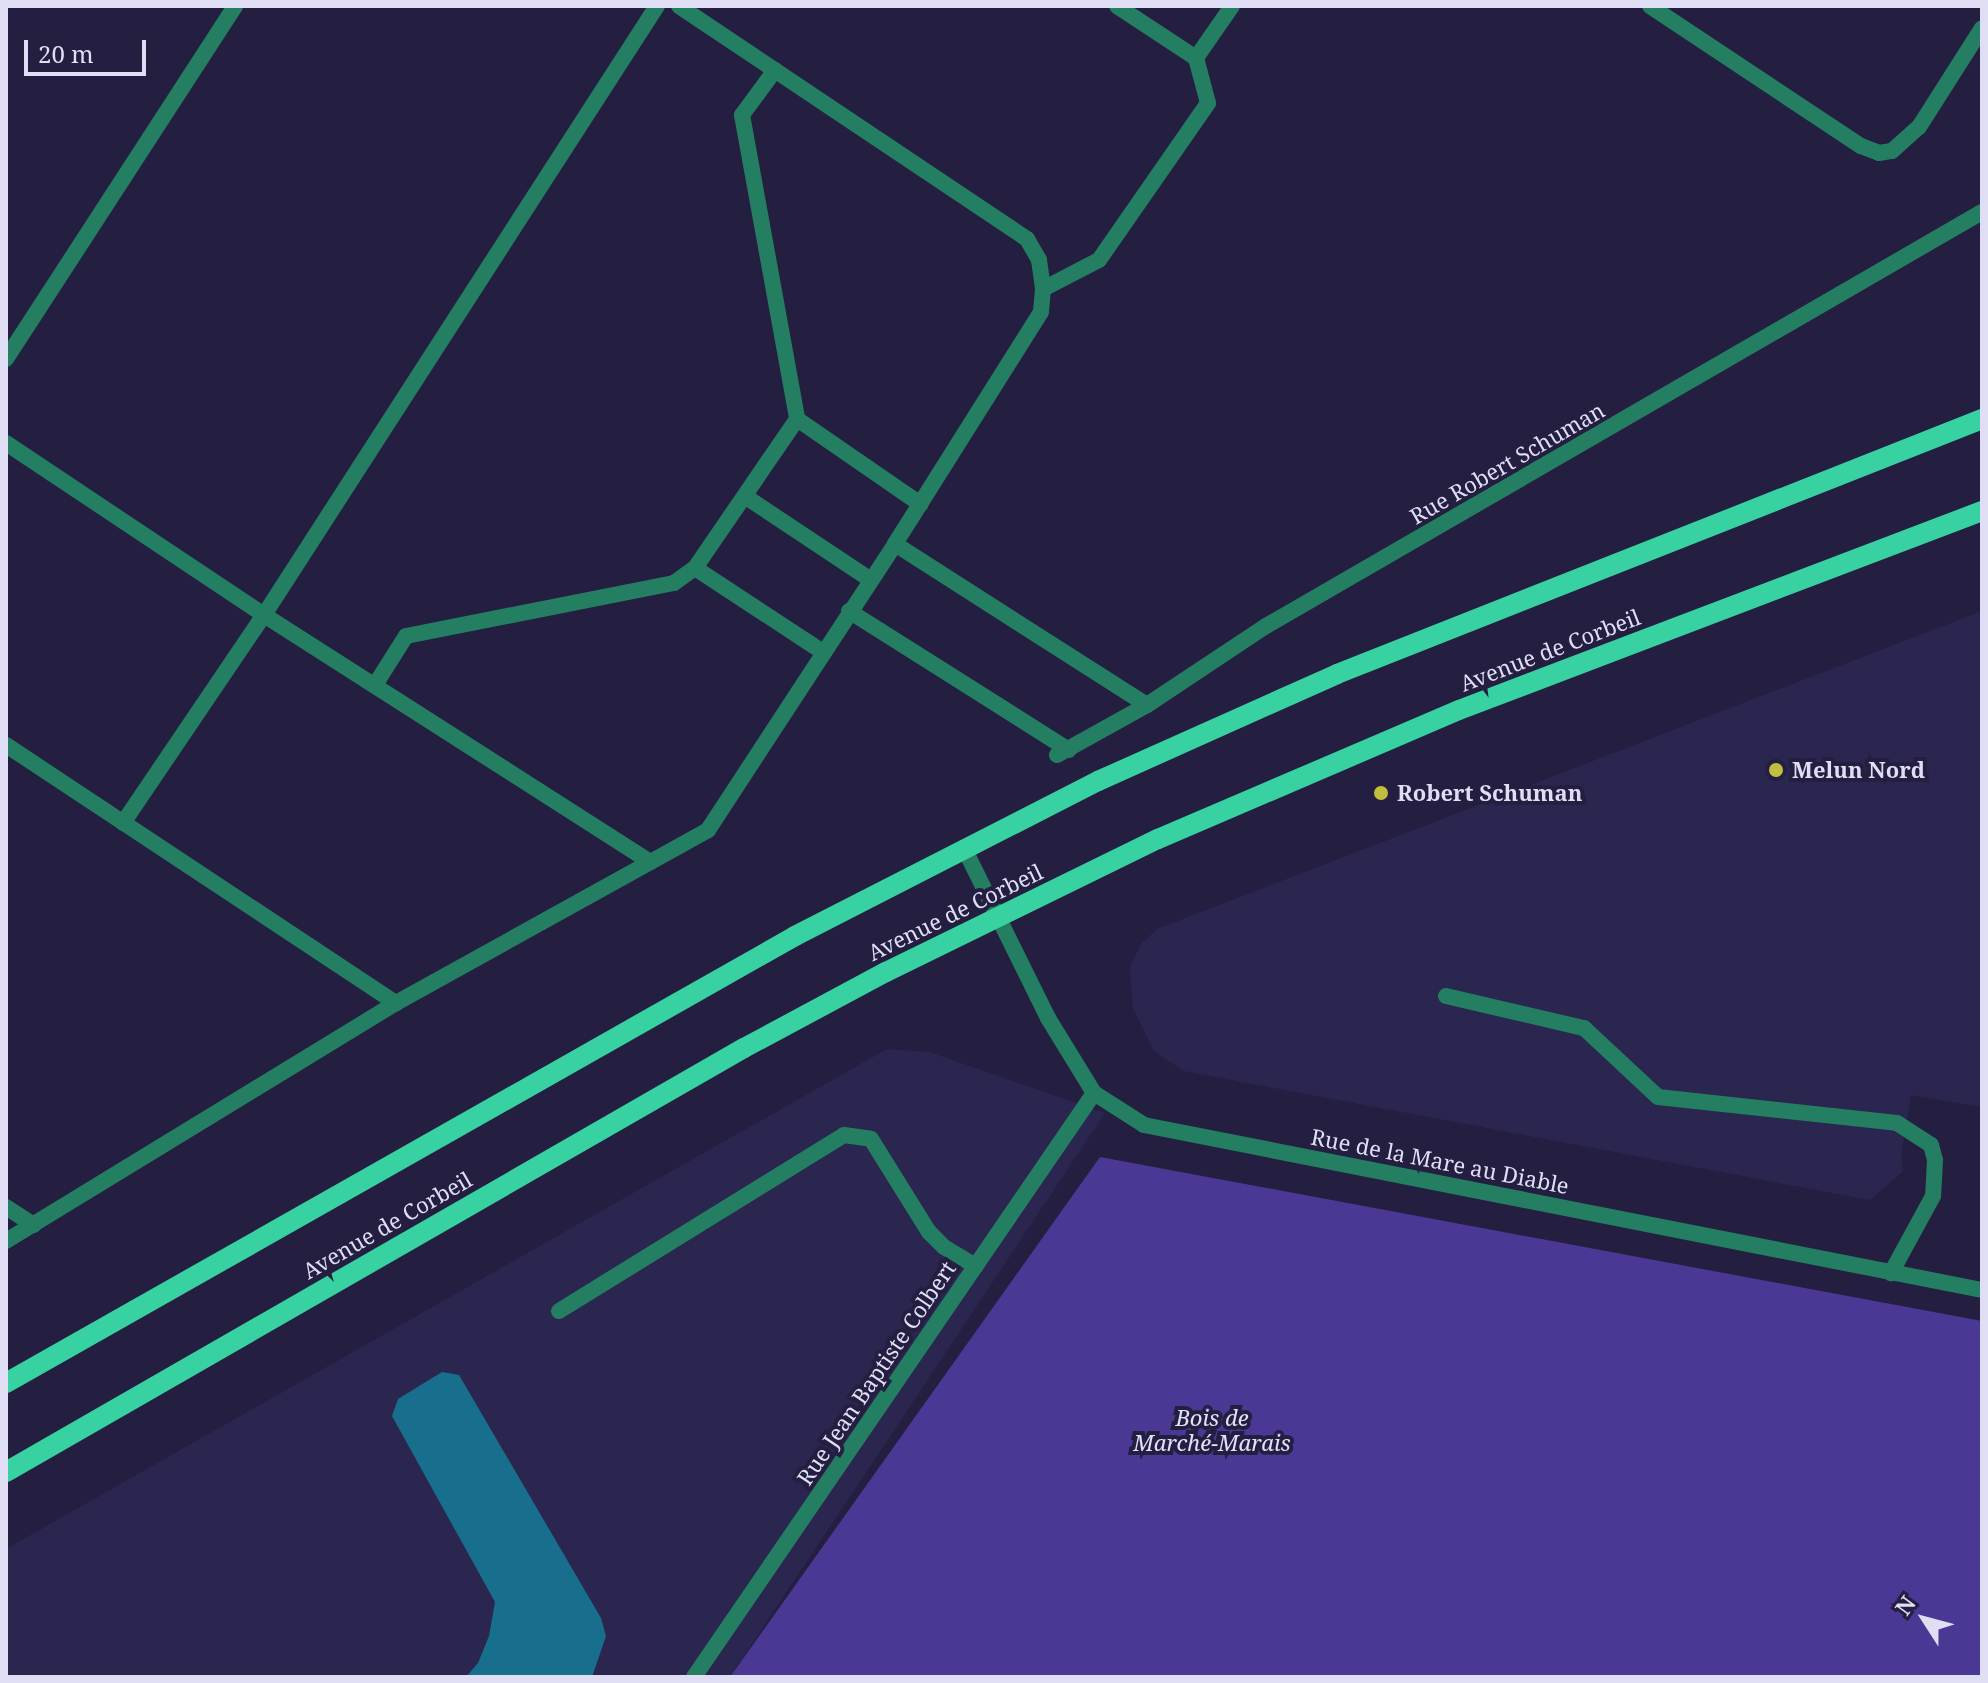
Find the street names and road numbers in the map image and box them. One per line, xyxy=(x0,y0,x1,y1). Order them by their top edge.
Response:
street label: Rue Robert Schuman xyxy=(1405,397,1609,529)
street label: Avenue de Corbeil xyxy=(1456,603,1644,697)
street label: Avenue de Corbeil xyxy=(863,858,1047,966)
street label: Rue de la Mare au Diable xyxy=(1309,1123,1571,1199)
street label: Avenue de Corbeil xyxy=(298,1166,476,1284)
street label: Rue Jean Baptiste Colbert xyxy=(791,1256,961,1490)

